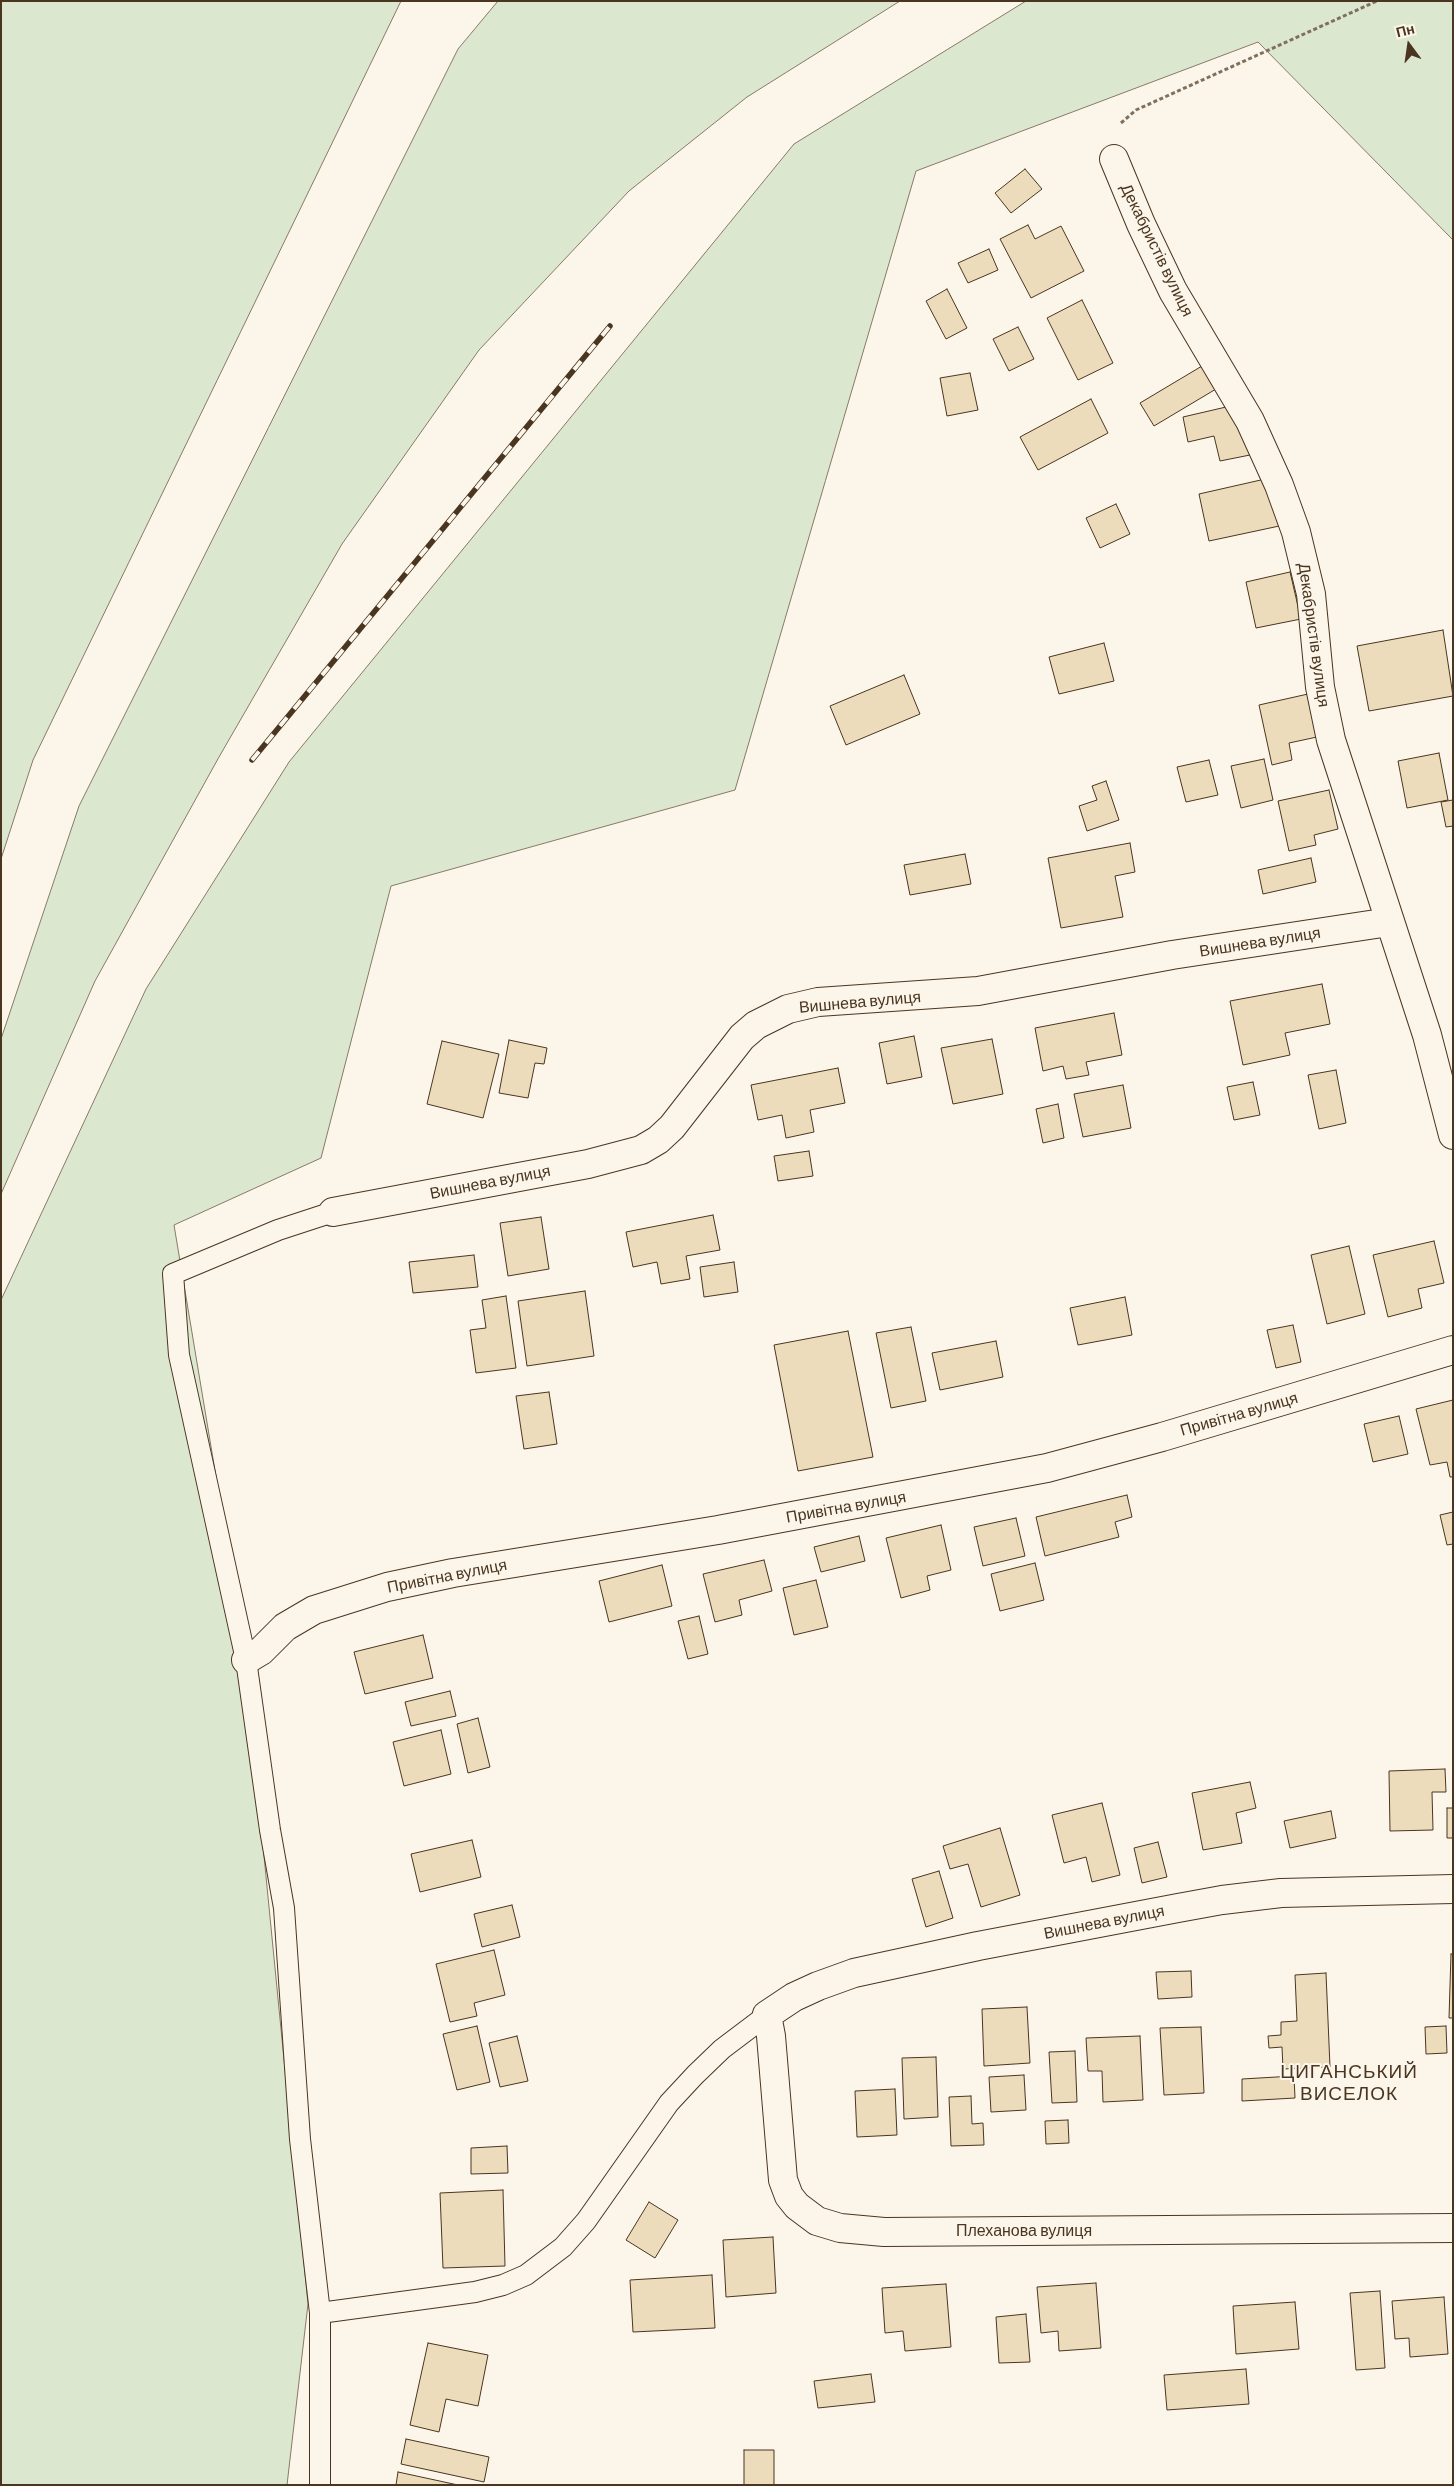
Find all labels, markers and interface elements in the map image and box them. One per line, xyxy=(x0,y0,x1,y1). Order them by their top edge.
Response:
text: Пн xyxy=(1394,19,1416,40)
north arrow xyxy=(1384,20,1434,70)
street label: Декабристів вулиця xyxy=(1116,180,1198,320)
street label: Декабристів вулиця xyxy=(1294,562,1334,708)
street label: Вишнева вулиця xyxy=(1198,923,1322,961)
street label: Вишнева вулиця xyxy=(798,987,922,1017)
street label: Вишнева вулиця xyxy=(428,1161,552,1203)
street label: Привітна вулиця xyxy=(1178,1388,1300,1440)
street label: Привітна вулиця xyxy=(784,1487,908,1527)
street label: Привітна вулиця xyxy=(386,1555,508,1597)
street label: Вишнева вулиця xyxy=(1042,1901,1166,1943)
district label: ЦИГАНСЬКИЙ ВИСЕЛОК xyxy=(1279,2061,1419,2105)
street label: Плеханова вулиця xyxy=(956,2221,1092,2241)

